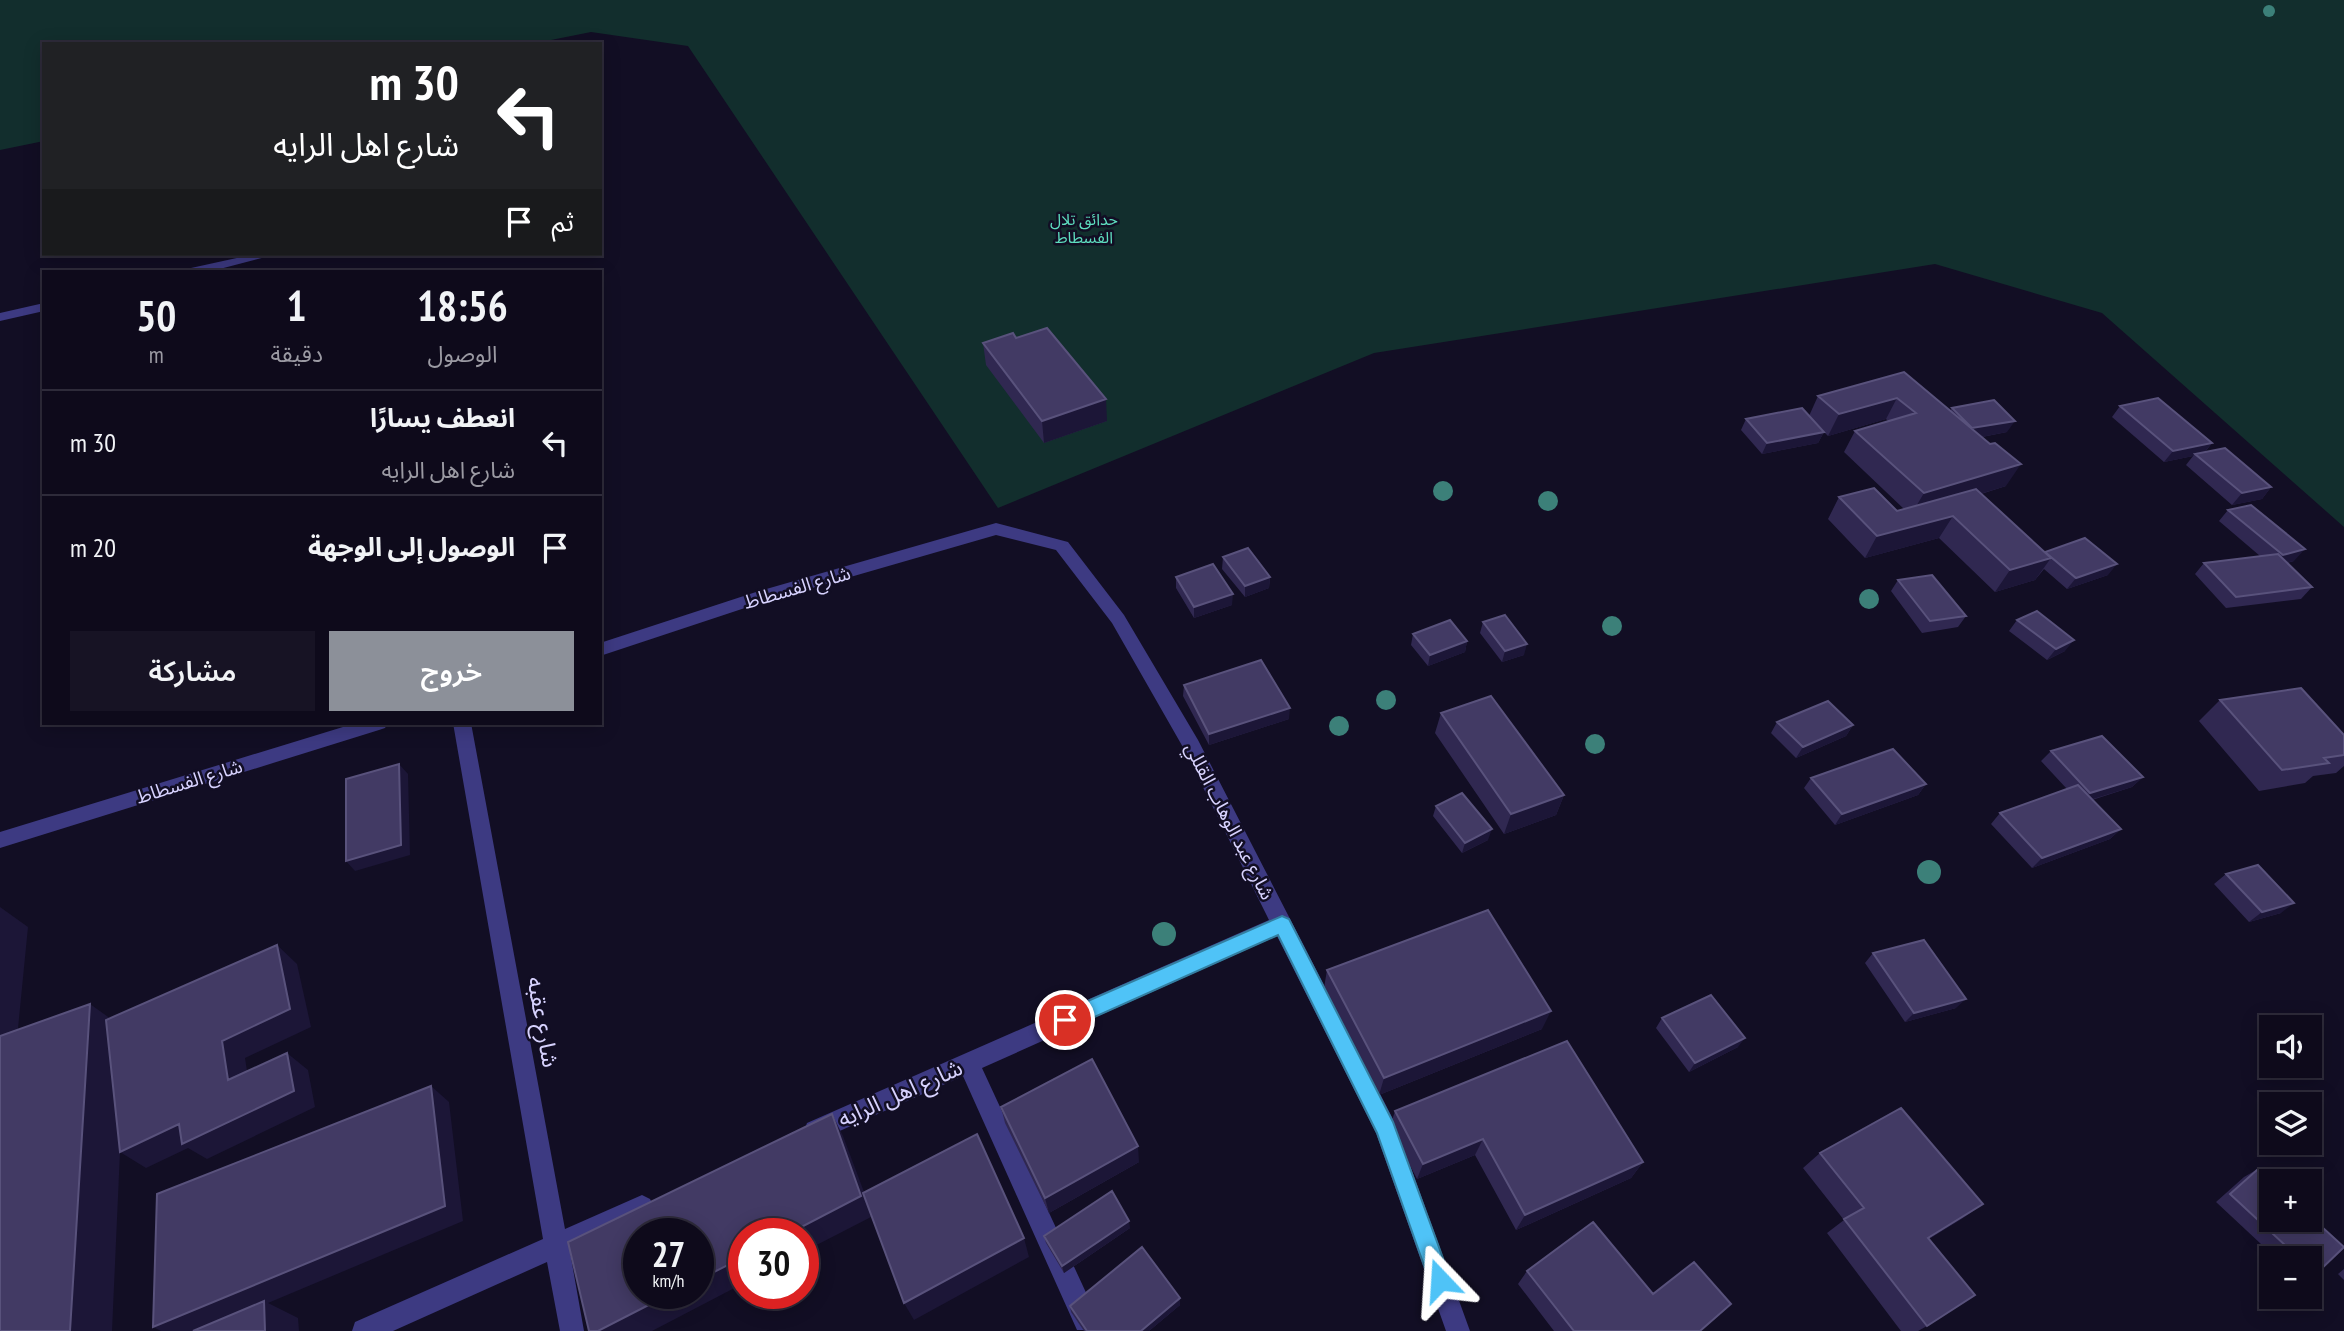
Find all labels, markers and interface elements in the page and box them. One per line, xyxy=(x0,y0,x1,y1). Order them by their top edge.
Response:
text: 30 m xyxy=(370,50,459,114)
icon: left xyxy=(483,70,574,161)
text: شارع اهل الرايه xyxy=(273,123,459,165)
icon: arrive xyxy=(500,203,538,241)
text: ثم xyxy=(552,205,574,238)
park label: حدائق تلال الفسطاط xyxy=(1050,209,1118,247)
text: 1 xyxy=(287,278,307,333)
text: 18:56 xyxy=(417,278,508,333)
text: 50 xyxy=(136,288,176,343)
text: دقيقة xyxy=(270,339,323,368)
text: الوصول xyxy=(427,339,497,368)
text: m xyxy=(149,340,164,369)
text: انعطف يسارًا xyxy=(370,401,515,434)
icon: left xyxy=(536,424,574,462)
text: 30 m xyxy=(70,426,116,459)
text: شارع اهل الرايه xyxy=(381,455,515,484)
icon: arrive xyxy=(536,529,574,567)
text: الوصول إلى الوجهة xyxy=(308,530,515,563)
text: 20 m xyxy=(70,531,116,564)
street label: شارع الفسطاط xyxy=(741,560,854,616)
button: مشاركة xyxy=(70,631,315,711)
button: خروج xyxy=(329,631,574,711)
street label: شارع عبد الوهاب القللي xyxy=(1177,738,1280,905)
street label: شارع الفسطاط xyxy=(133,753,246,810)
street label: شارع عقبه xyxy=(518,974,566,1070)
pin xyxy=(1035,990,1095,1050)
icon: arrive xyxy=(1046,1001,1084,1039)
map controls xyxy=(2259,1015,2322,1309)
button: sound xyxy=(2259,1015,2322,1078)
street label: شارع اهل الرايه xyxy=(833,1052,968,1136)
button: layers xyxy=(2259,1092,2322,1155)
button: + xyxy=(2259,1169,2322,1232)
speed limit sign: 30 xyxy=(728,1218,819,1309)
text: 27 xyxy=(652,1231,685,1277)
position arrow xyxy=(1403,1243,1477,1317)
button: − xyxy=(2259,1246,2322,1309)
text: km/h xyxy=(653,1269,684,1292)

